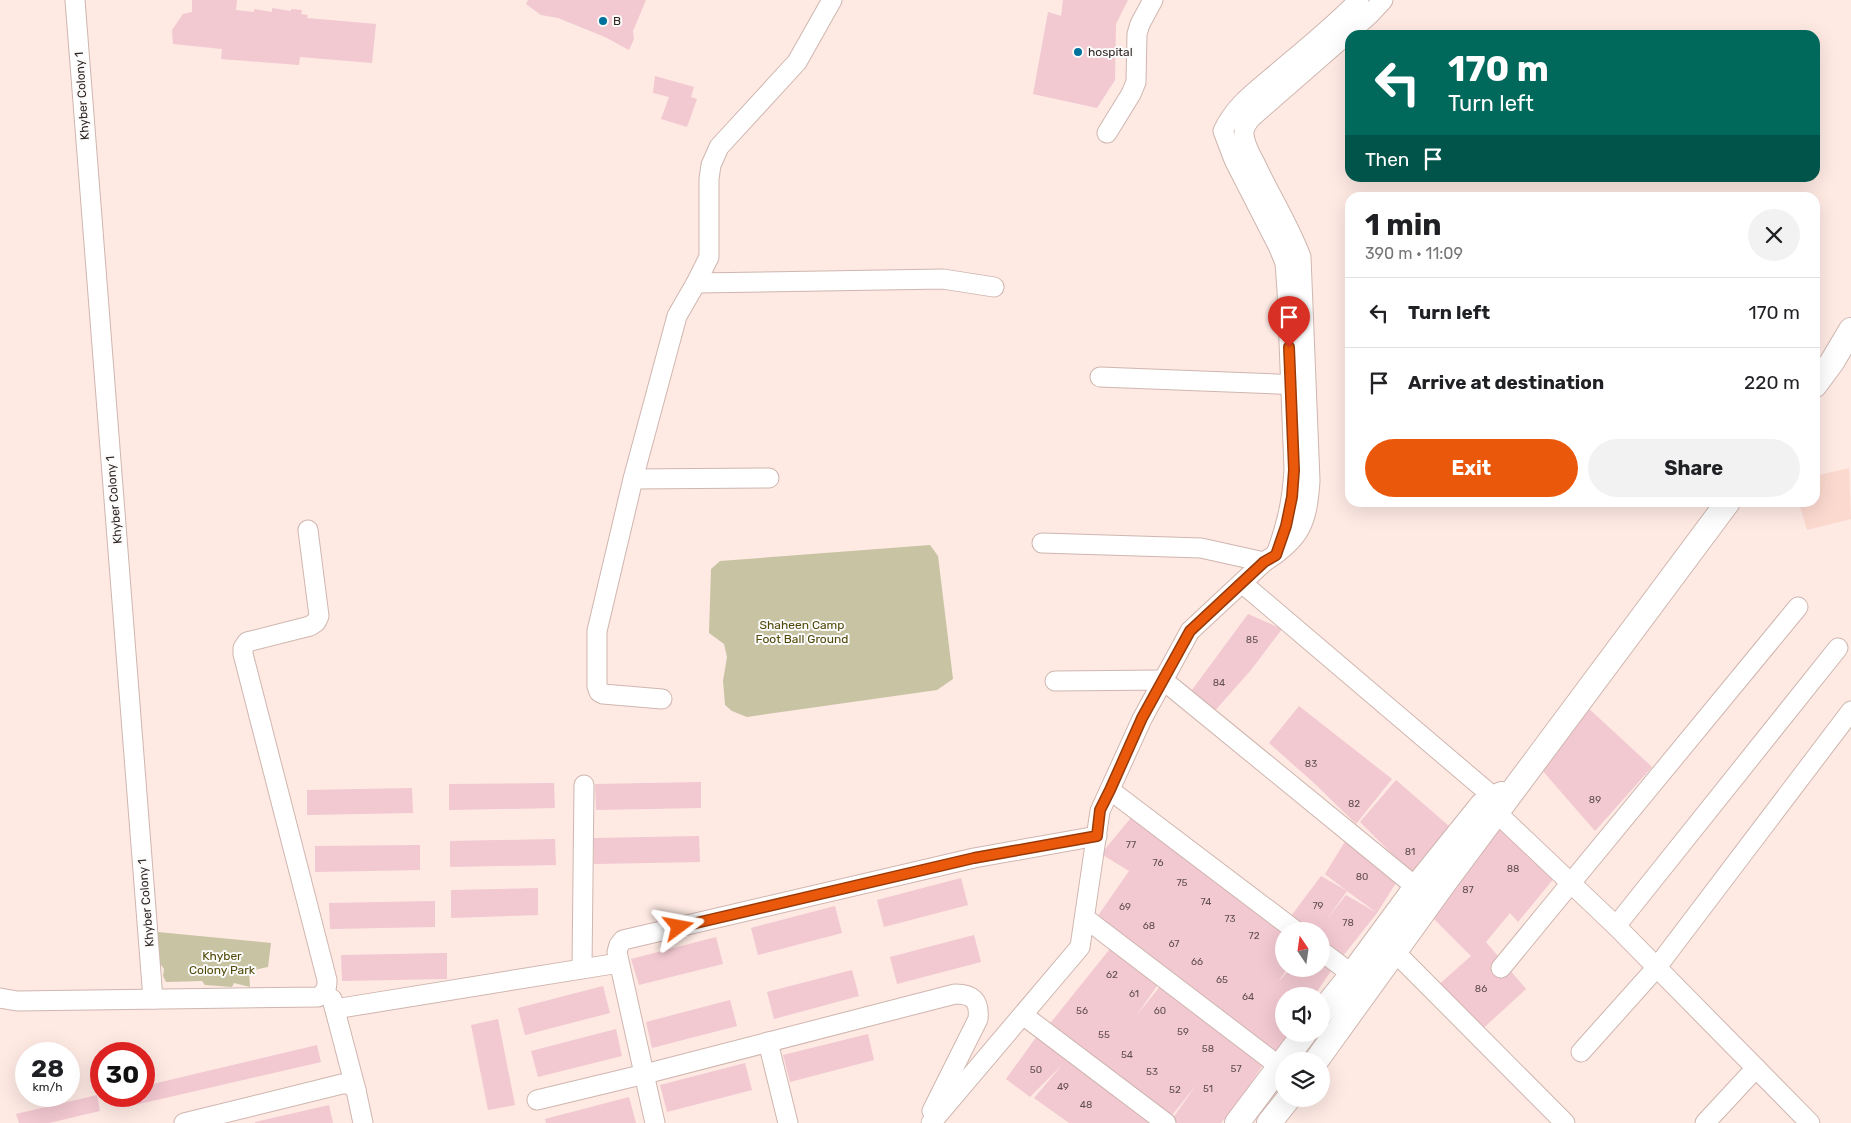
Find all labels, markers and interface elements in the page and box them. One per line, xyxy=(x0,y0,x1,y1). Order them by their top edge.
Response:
place label: B xyxy=(613,14,621,28)
marker: B xyxy=(597,15,609,27)
place label: hospital xyxy=(1088,45,1133,59)
marker: hospital xyxy=(1072,46,1084,58)
text: 170 m xyxy=(1448,48,1549,90)
icon: left xyxy=(1365,50,1430,115)
street label: Khyber Colony 1 xyxy=(72,52,92,140)
text: Turn left xyxy=(1448,90,1534,117)
icon: arrive xyxy=(1419,145,1447,173)
text: Then xyxy=(1365,148,1409,171)
text: 1 min xyxy=(1365,207,1442,243)
button: close xyxy=(1748,209,1800,261)
text: 390 m · 11:09 xyxy=(1365,244,1463,263)
pin xyxy=(1268,296,1310,347)
icon: left xyxy=(1365,299,1393,327)
text: Turn left xyxy=(1408,301,1490,324)
text: 170 m xyxy=(1749,301,1800,324)
icon: arrive xyxy=(1275,303,1303,331)
icon: arrive xyxy=(1365,369,1393,397)
text: Arrive at destination xyxy=(1408,371,1604,394)
text: 220 m xyxy=(1744,371,1800,394)
button: Exit xyxy=(1365,439,1578,497)
button: Share xyxy=(1588,439,1800,497)
street label: Khyber Colony 1 xyxy=(103,455,125,545)
park label: Shaheen Camp Foot Ball Ground xyxy=(756,618,848,646)
house number: 85 xyxy=(1246,634,1258,646)
house number: 84 xyxy=(1213,677,1225,689)
house number: 83 xyxy=(1305,758,1317,770)
house number: 89 xyxy=(1589,794,1601,806)
house number: 82 xyxy=(1348,798,1360,810)
house number: 77 xyxy=(1126,839,1136,851)
house number: 81 xyxy=(1405,846,1415,858)
house number: 76 xyxy=(1153,857,1163,869)
street label: Khyber Colony 1 xyxy=(135,858,157,948)
house number: 88 xyxy=(1507,863,1519,875)
house number: 80 xyxy=(1356,871,1368,883)
house number: 75 xyxy=(1176,877,1188,889)
house number: 87 xyxy=(1462,884,1474,896)
house number: 74 xyxy=(1201,896,1212,908)
position arrow xyxy=(652,900,704,952)
house number: 79 xyxy=(1312,900,1324,912)
house number: 69 xyxy=(1119,901,1131,913)
house number: 73 xyxy=(1224,913,1236,925)
house number: 78 xyxy=(1342,917,1354,929)
house number: 68 xyxy=(1143,920,1155,932)
north arrow xyxy=(1275,922,1330,978)
map controls xyxy=(1275,922,1330,1107)
house number: 72 xyxy=(1249,930,1260,942)
house number: 67 xyxy=(1169,938,1179,950)
park label: Khyber Colony Park xyxy=(189,949,256,977)
house number: 66 xyxy=(1191,956,1203,968)
house number: 62 xyxy=(1106,969,1118,981)
house number: 65 xyxy=(1216,974,1228,986)
house number: 86 xyxy=(1475,983,1487,995)
button: sound xyxy=(1275,987,1330,1042)
house number: 61 xyxy=(1129,988,1139,1000)
house number: 64 xyxy=(1242,991,1254,1003)
house number: 56 xyxy=(1076,1005,1088,1017)
house number: 60 xyxy=(1154,1005,1166,1017)
house number: 59 xyxy=(1177,1026,1189,1038)
house number: 55 xyxy=(1098,1029,1110,1041)
speed limit sign: 30 xyxy=(90,1042,155,1107)
house number: 58 xyxy=(1202,1043,1214,1055)
house number: 54 xyxy=(1121,1049,1133,1061)
button: layers xyxy=(1275,1052,1330,1107)
text: 28 xyxy=(31,1054,64,1083)
house number: 57 xyxy=(1230,1063,1242,1075)
house number: 50 xyxy=(1030,1064,1042,1076)
house number: 53 xyxy=(1146,1066,1158,1078)
text: km/h xyxy=(33,1080,62,1094)
house number: 49 xyxy=(1057,1081,1069,1093)
house number: 51 xyxy=(1203,1083,1213,1095)
house number: 52 xyxy=(1169,1084,1181,1096)
house number: 48 xyxy=(1080,1099,1092,1111)

